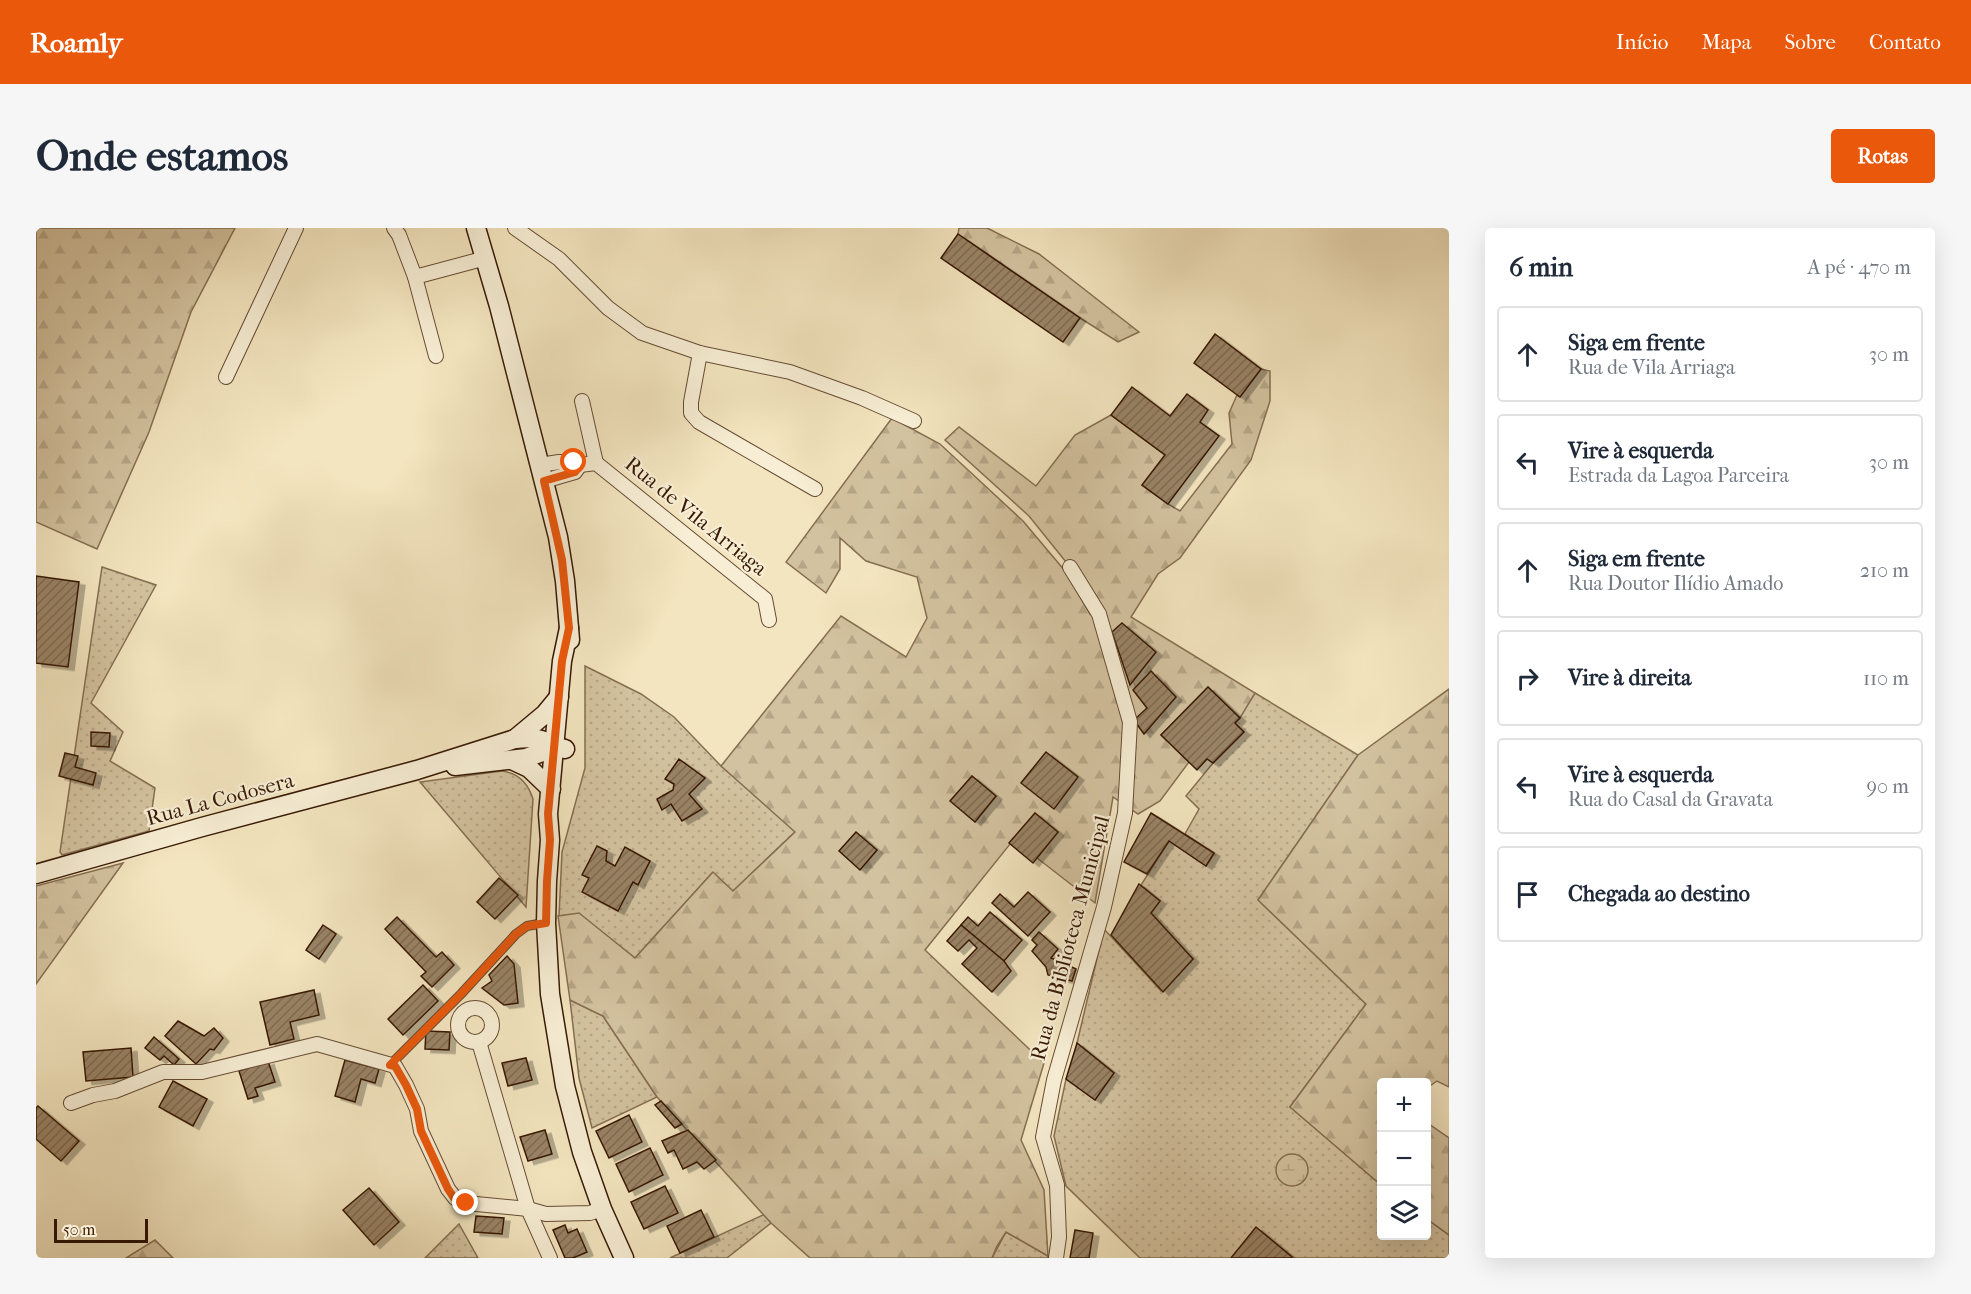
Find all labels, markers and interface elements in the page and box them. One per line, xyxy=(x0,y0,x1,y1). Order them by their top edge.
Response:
text: Roamly xyxy=(30,26,122,59)
text: Início xyxy=(1616,30,1668,54)
text: Mapa xyxy=(1701,30,1751,54)
text: Sobre xyxy=(1784,30,1836,54)
text: Contato xyxy=(1869,30,1941,54)
button: Rotas xyxy=(1831,129,1935,183)
text: Onde estamos xyxy=(36,132,288,181)
text: 6 min xyxy=(1509,252,1573,283)
text: A pé · 470 m xyxy=(1808,256,1911,279)
text: Siga em frente xyxy=(1568,330,1705,356)
icon: ahead xyxy=(1511,338,1544,371)
text: 30 m xyxy=(1869,343,1909,366)
text: Rua de Vila Arriaga xyxy=(1568,356,1735,379)
text: Vire à esquerda xyxy=(1568,438,1713,464)
icon: left xyxy=(1511,446,1544,479)
route start xyxy=(560,448,586,474)
street label: Rua de Vila Arriaga xyxy=(620,451,772,581)
text: 30 m xyxy=(1869,451,1909,474)
text: Estrada da Lagoa Parceira xyxy=(1568,464,1789,487)
text: Siga em frente xyxy=(1568,546,1705,572)
icon: ahead xyxy=(1511,554,1544,587)
text: 210 m xyxy=(1860,559,1909,582)
text: Rua Doutor Ilídio Amado xyxy=(1568,572,1784,595)
icon: right xyxy=(1511,662,1544,695)
text: Vire à direita xyxy=(1568,665,1691,691)
text: 110 m xyxy=(1863,667,1909,690)
text: Vire à esquerda xyxy=(1568,762,1713,788)
street label: Rua La Codosera xyxy=(144,768,297,830)
icon: left xyxy=(1511,770,1544,803)
text: 90 m xyxy=(1867,775,1909,798)
text: Rua do Casal da Gravata xyxy=(1568,788,1773,811)
street label: Rua da Biblioteca Municipal xyxy=(1026,813,1114,1063)
icon: arrive xyxy=(1511,878,1544,911)
text: Chegada ao destino xyxy=(1568,881,1750,907)
map controls xyxy=(1377,1078,1431,1240)
button: + xyxy=(1377,1078,1431,1132)
button: − xyxy=(1377,1132,1431,1186)
button: layers xyxy=(1377,1186,1431,1240)
route end xyxy=(452,1189,478,1215)
scale bar xyxy=(54,1216,148,1244)
text: 50 m xyxy=(63,1220,95,1239)

